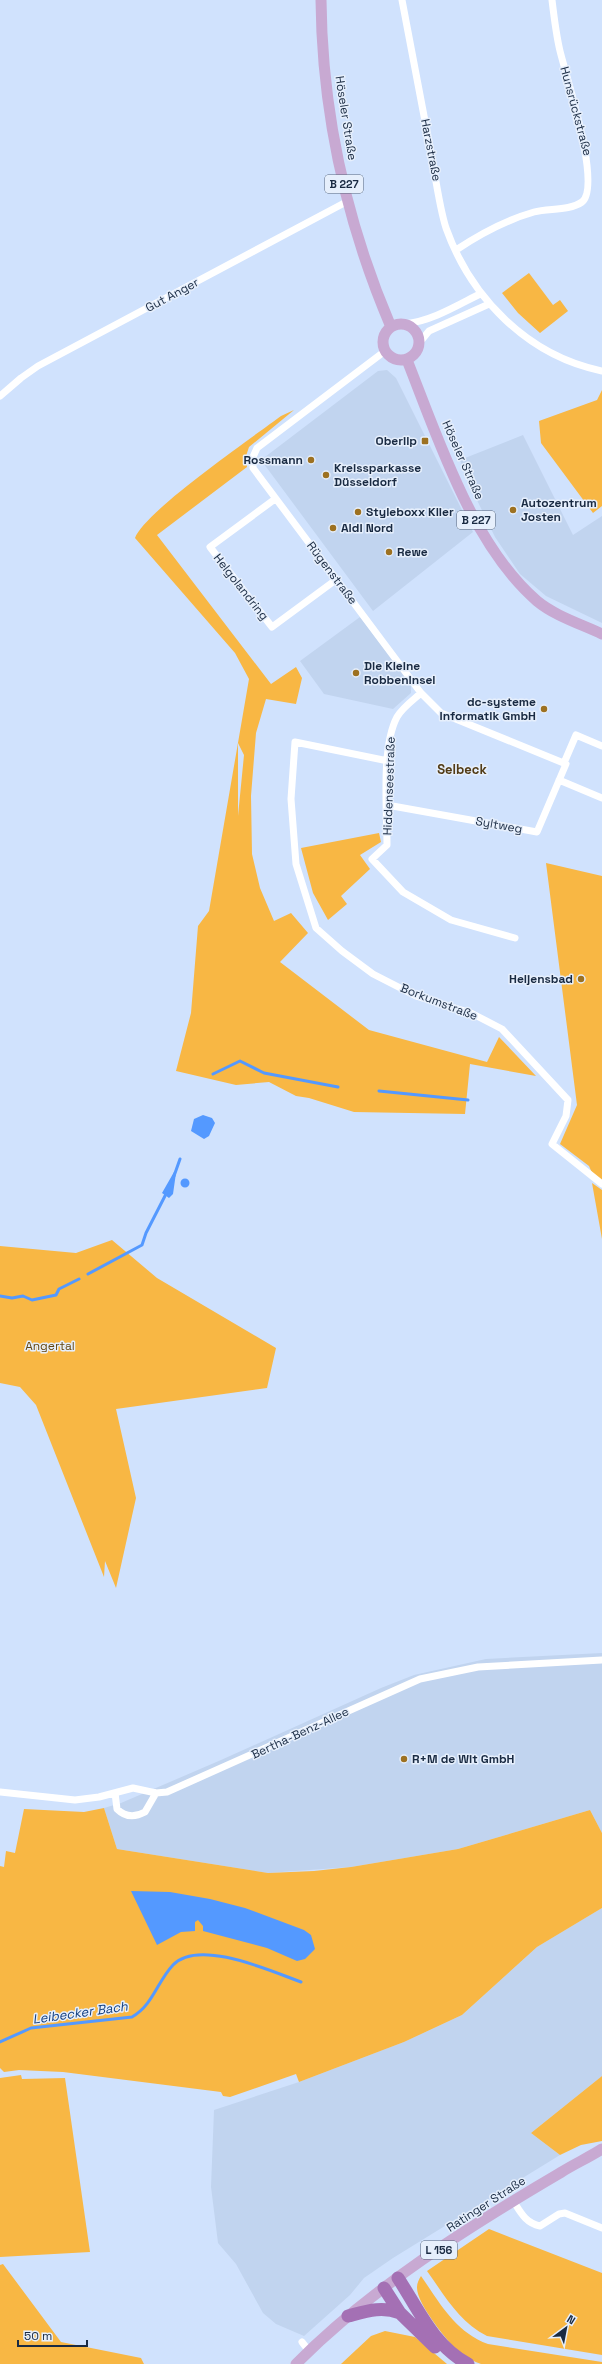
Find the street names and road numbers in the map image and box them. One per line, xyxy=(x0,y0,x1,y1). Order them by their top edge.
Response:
street label: Hunsrückstraße xyxy=(556,65,596,157)
street label: Höseler Straße xyxy=(331,75,361,161)
street label: Harzstraße xyxy=(417,117,445,183)
road number: B 227 xyxy=(325,175,363,193)
street label: Gut Anger xyxy=(143,274,202,316)
street label: Höseler Straße xyxy=(438,418,488,502)
road number: B 227 xyxy=(457,511,495,529)
street label: Rügenstraße xyxy=(303,538,361,608)
street label: Helgolandring xyxy=(210,550,272,624)
street label: Hiddenseestraße xyxy=(379,736,399,836)
street label: Syltweg xyxy=(474,813,524,837)
street label: Borkumstraße xyxy=(398,980,480,1024)
street label: Bertha-Benz-Allee xyxy=(249,1703,351,1763)
street label: Ratinger Straße xyxy=(443,2172,529,2236)
road number: L 156 xyxy=(421,2241,457,2259)

